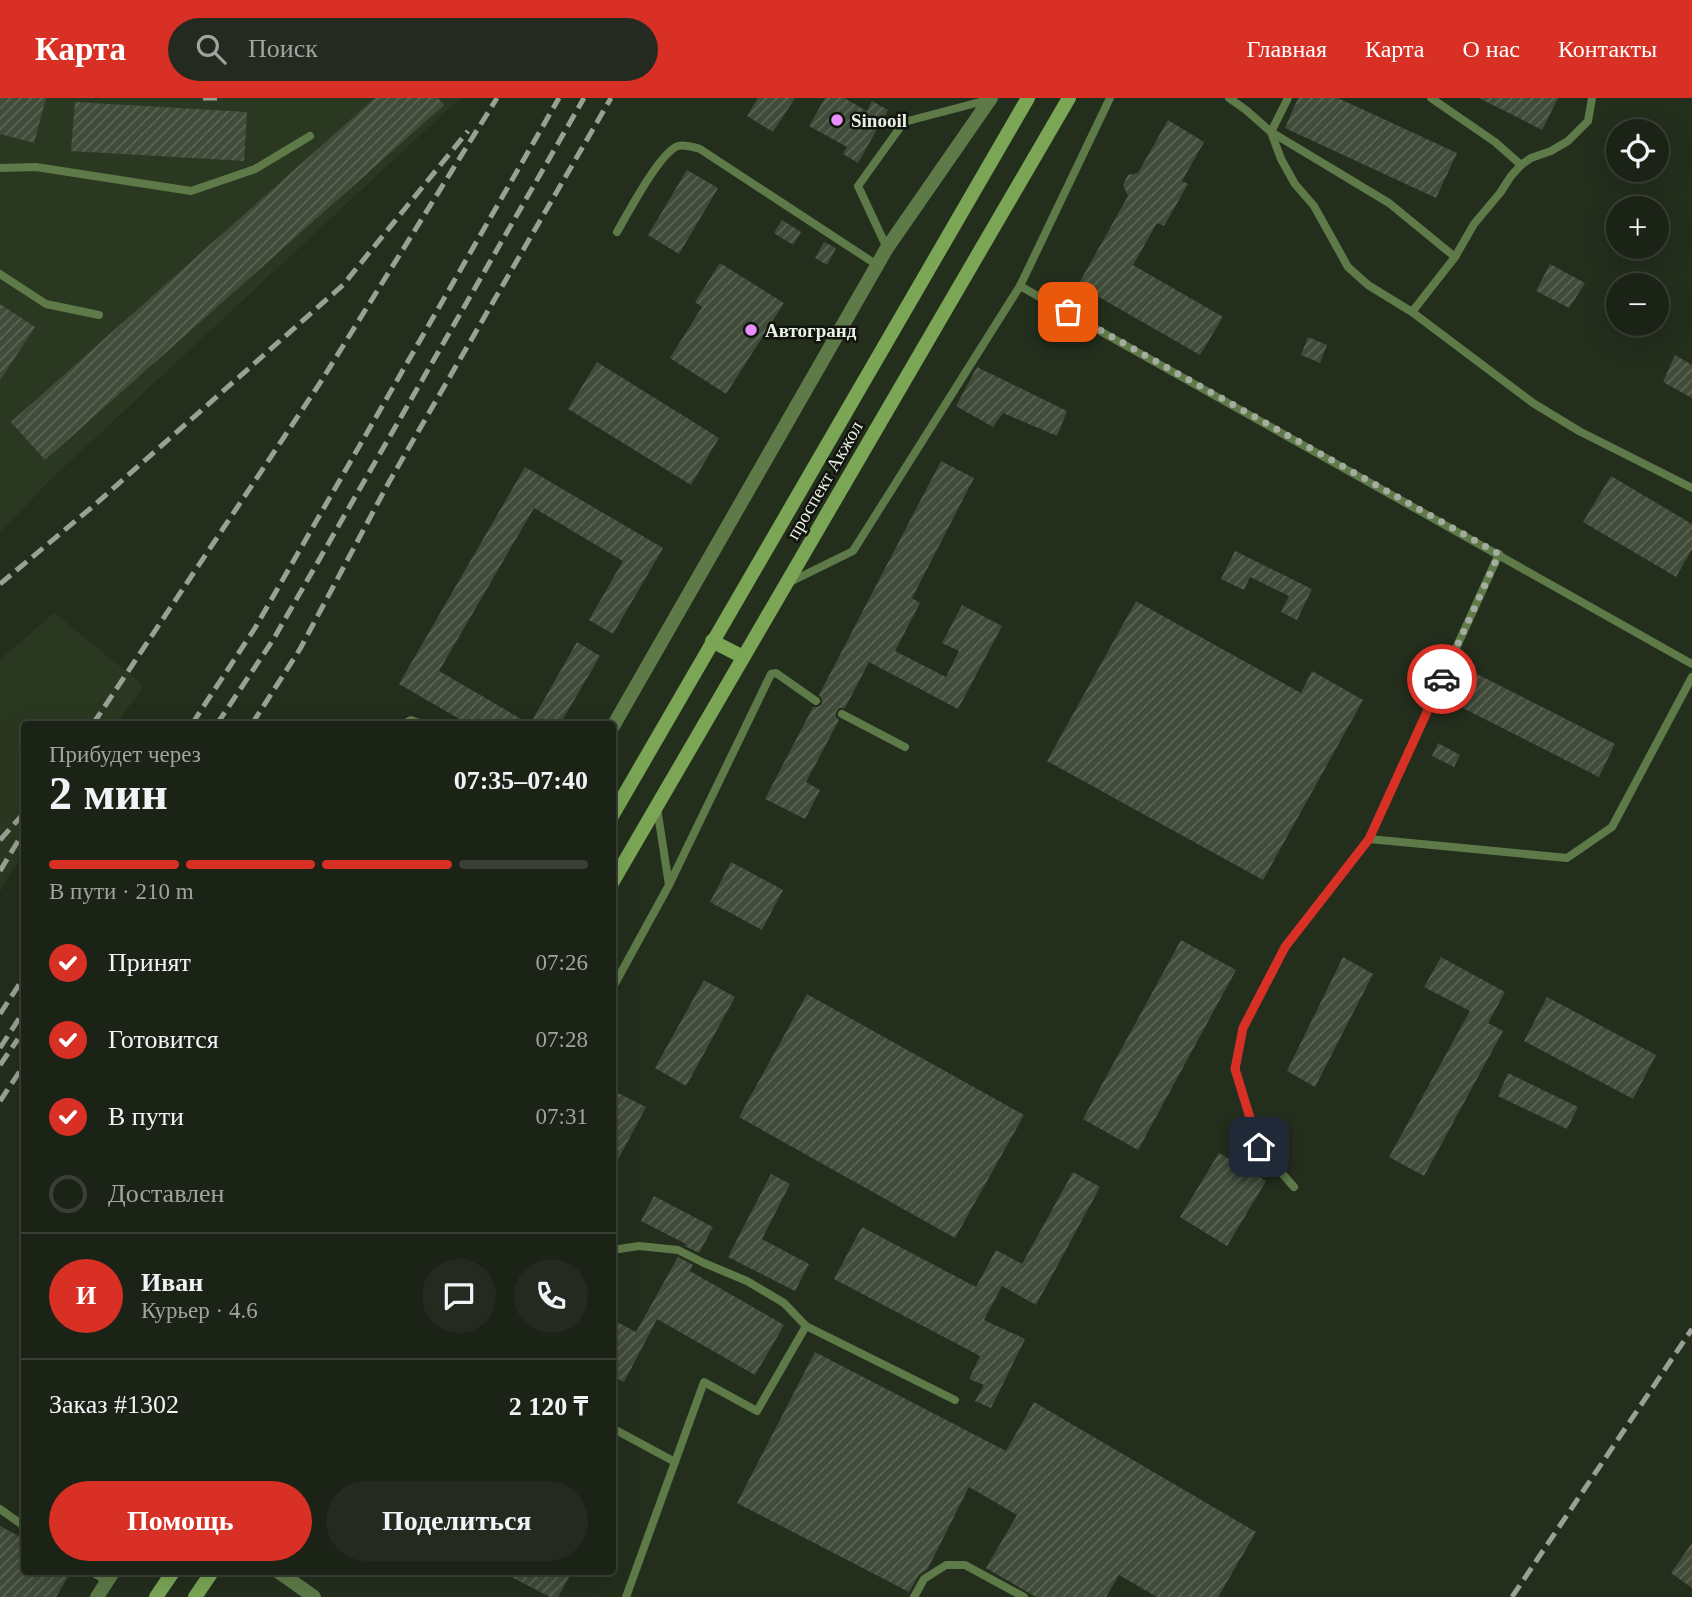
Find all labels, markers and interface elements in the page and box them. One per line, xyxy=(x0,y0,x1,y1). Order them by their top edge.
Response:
search box xyxy=(168,18,658,81)
icon: search xyxy=(192,30,230,68)
text: Карта xyxy=(35,31,126,67)
text: Поиск xyxy=(248,34,318,63)
text: Главная xyxy=(1246,36,1327,62)
text: Карта xyxy=(1365,36,1424,62)
text: О нас xyxy=(1462,36,1520,62)
text: Контакты xyxy=(1558,36,1657,62)
place label: Sinooil xyxy=(851,110,907,131)
marker: Sinooil xyxy=(829,112,845,128)
map controls xyxy=(1606,119,1669,336)
button: locate xyxy=(1606,119,1669,182)
button: + xyxy=(1606,196,1669,259)
button: − xyxy=(1606,273,1669,336)
pin xyxy=(1038,282,1098,342)
icon: bag xyxy=(1049,293,1087,331)
place label: Автогранд xyxy=(765,320,857,341)
marker: Автогранд xyxy=(743,322,759,338)
street label: проспект Акжол xyxy=(782,417,867,543)
courier xyxy=(1407,644,1477,714)
icon: car xyxy=(1423,660,1461,698)
text: Прибудет через xyxy=(49,742,201,767)
text: 07:35–07:40 xyxy=(454,766,588,795)
text: 2 мин xyxy=(49,768,168,819)
text: В пути · 210 m xyxy=(49,879,194,904)
icon: check xyxy=(49,944,87,982)
text: Принят xyxy=(108,948,191,977)
text: 07:26 xyxy=(536,950,588,975)
icon: check xyxy=(49,1021,87,1059)
text: Готовится xyxy=(108,1025,219,1054)
text: 07:28 xyxy=(536,1027,588,1052)
icon: check xyxy=(49,1098,87,1136)
text: В пути xyxy=(108,1102,184,1131)
text: 07:31 xyxy=(536,1104,588,1129)
pin xyxy=(1229,1117,1289,1177)
icon: home xyxy=(1240,1128,1278,1166)
text: Доставлен xyxy=(108,1179,225,1208)
button: chat xyxy=(422,1259,496,1333)
button: phone xyxy=(514,1259,588,1333)
text: Иван xyxy=(141,1268,203,1297)
text: И xyxy=(76,1281,96,1310)
text: Курьер · 4.6 xyxy=(141,1298,258,1323)
text: Заказ #1302 xyxy=(49,1390,179,1419)
text: 2 120 ₸ xyxy=(509,1392,588,1421)
button: Помощь xyxy=(49,1481,312,1561)
button: Поделиться xyxy=(326,1481,588,1561)

